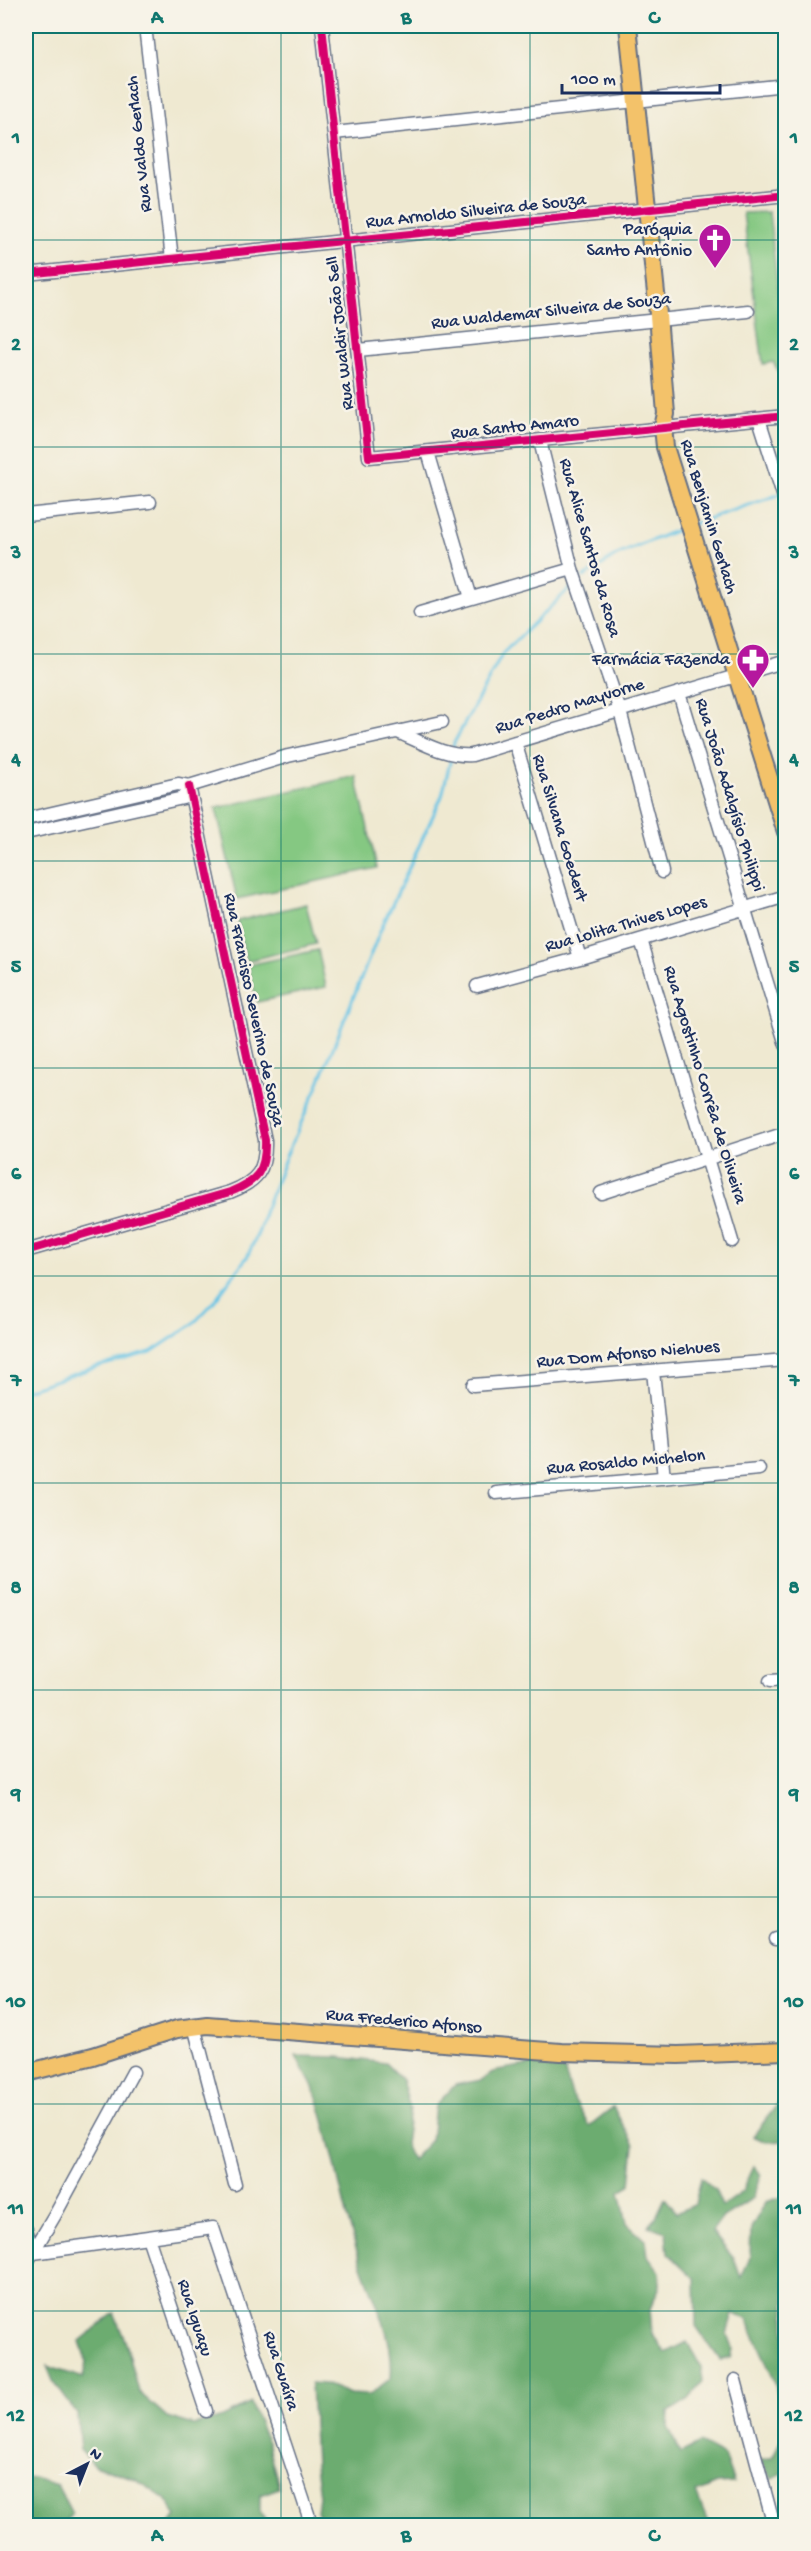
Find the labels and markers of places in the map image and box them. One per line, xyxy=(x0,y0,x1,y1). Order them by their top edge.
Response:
place label: Paróquia Santo Antônio xyxy=(586,220,693,262)
church icon: Paróquia Santo Antônio xyxy=(697,222,733,269)
pharmacy icon: Farmácia Fazenda xyxy=(735,642,771,689)
place label: Farmácia Fazenda xyxy=(591,650,731,671)

